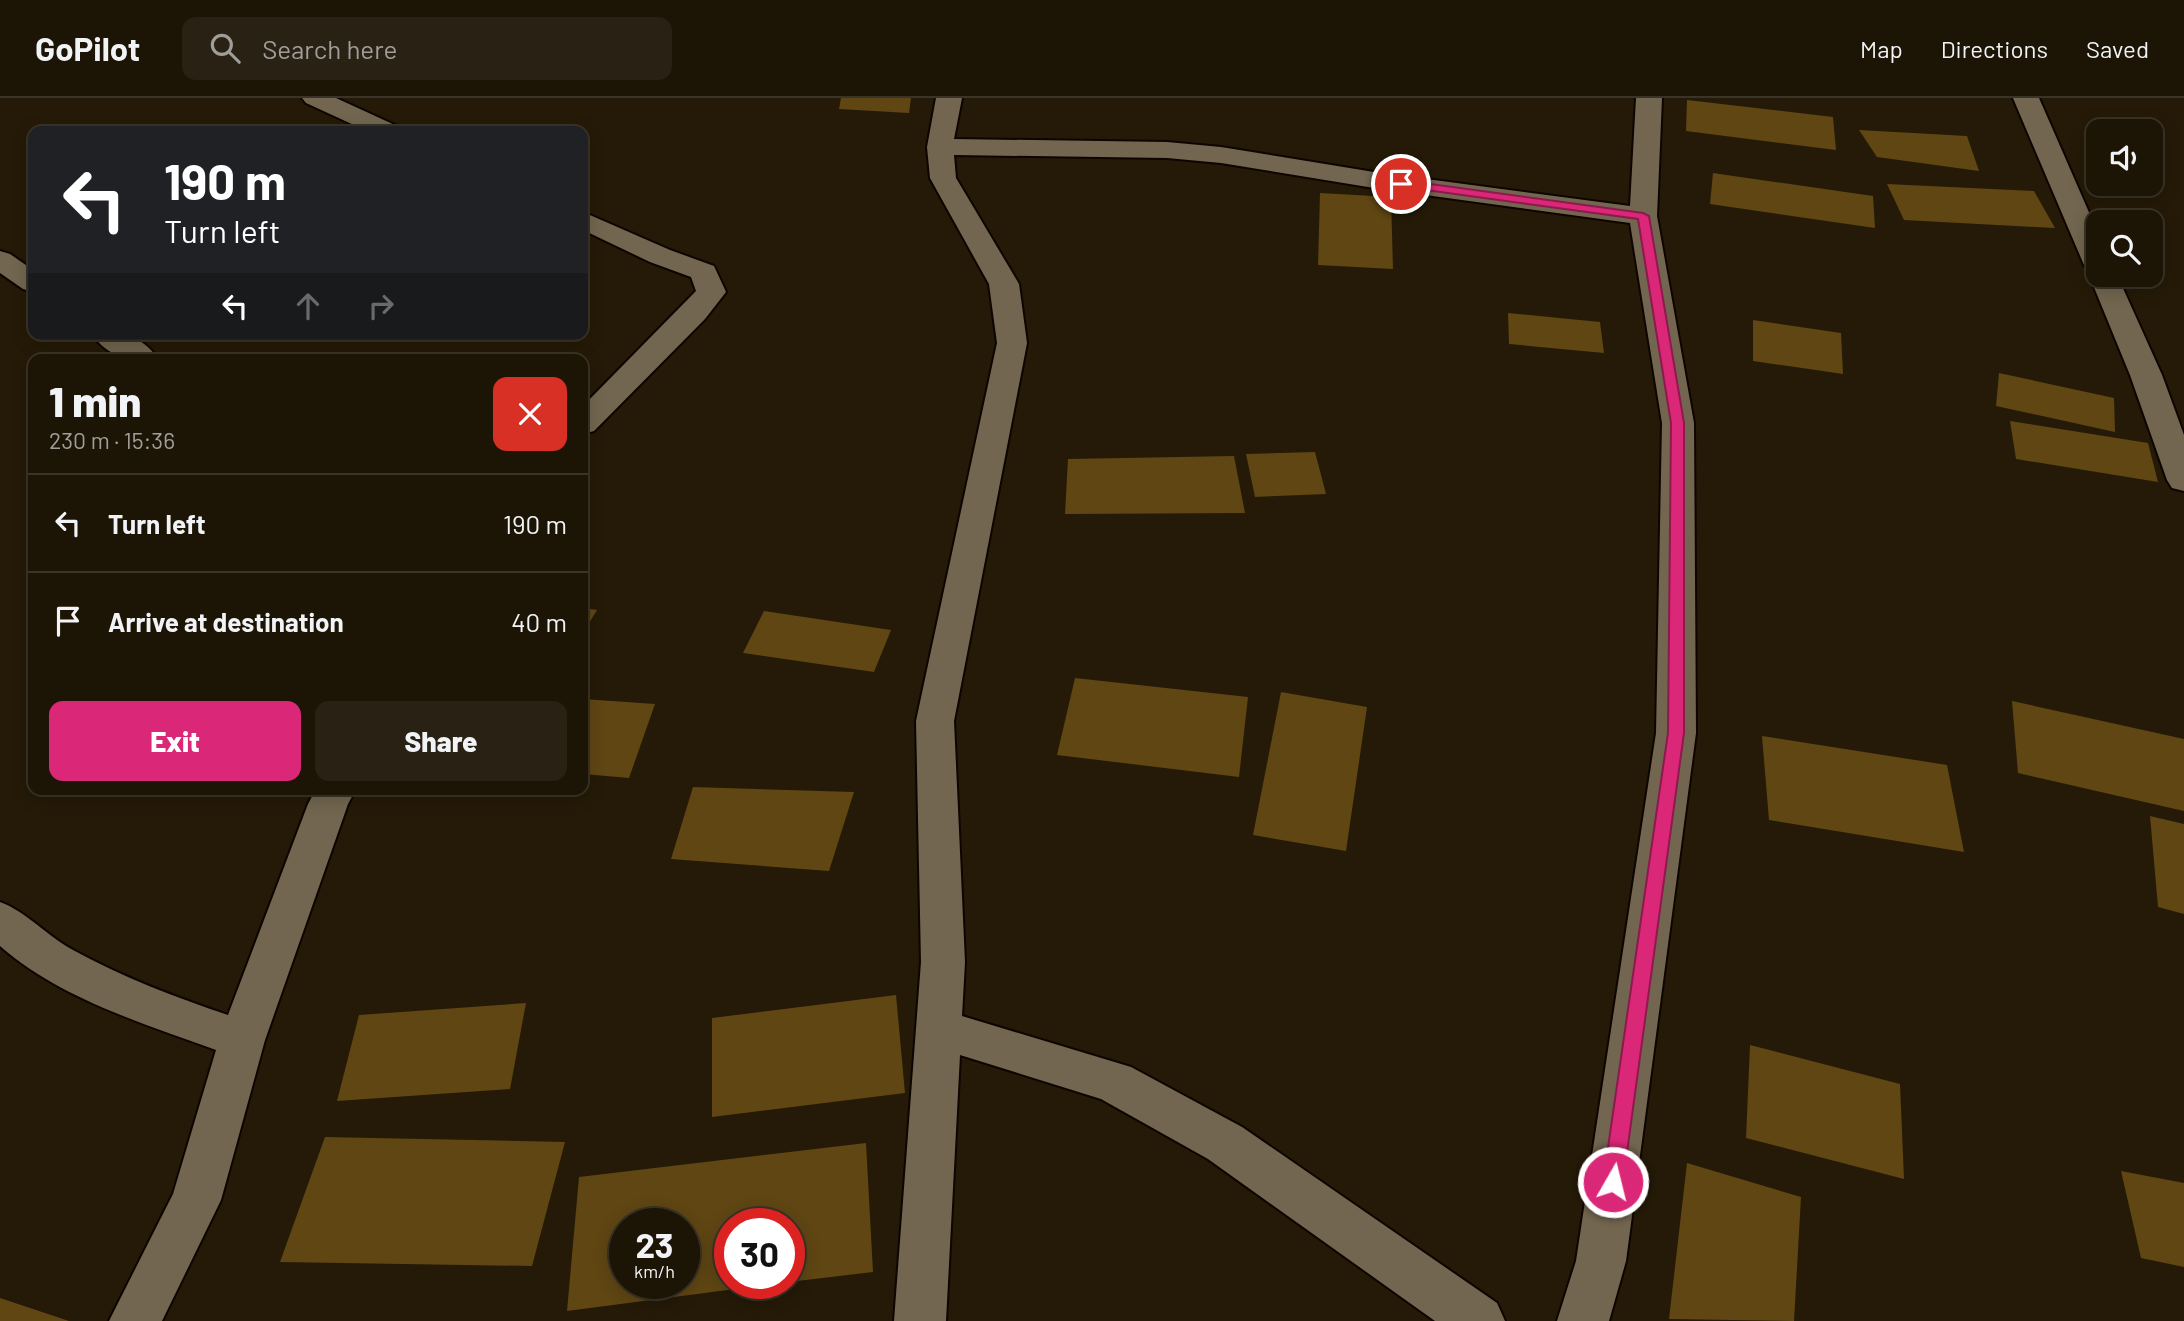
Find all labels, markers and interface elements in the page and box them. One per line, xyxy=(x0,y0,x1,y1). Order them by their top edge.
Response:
search box xyxy=(182,17,672,80)
text: GoPilot xyxy=(35,28,140,68)
icon: search xyxy=(206,29,244,67)
text: Search here xyxy=(262,33,397,64)
text: Map xyxy=(1860,34,1903,63)
text: Directions xyxy=(1941,34,2048,63)
text: Saved xyxy=(2086,34,2149,63)
map controls xyxy=(2086,119,2163,287)
button: sound xyxy=(2086,119,2163,196)
text: 190 m xyxy=(164,151,286,210)
icon: left xyxy=(49,154,140,245)
pin xyxy=(1371,154,1431,214)
icon: arrive xyxy=(1382,165,1420,203)
button: search xyxy=(2086,210,2163,287)
text: Turn left xyxy=(164,211,281,249)
icon: left xyxy=(216,287,254,325)
icon: ahead xyxy=(289,287,327,325)
icon: right xyxy=(362,287,400,325)
text: 1 min xyxy=(49,375,141,425)
button: close xyxy=(493,377,567,451)
text: 230 m · 15:36 xyxy=(49,426,175,454)
icon: left xyxy=(49,504,87,542)
text: Turn left xyxy=(108,508,206,539)
text: 190 m xyxy=(503,508,567,539)
icon: arrive xyxy=(49,602,87,640)
text: Arrive at destination xyxy=(108,606,344,637)
text: 40 m xyxy=(511,606,567,637)
button: Exit xyxy=(49,701,301,781)
button: Share xyxy=(315,701,567,781)
position arrow xyxy=(1576,1145,1650,1219)
speed limit sign: 30 xyxy=(714,1208,805,1299)
text: 23 xyxy=(635,1223,674,1265)
text: km/h xyxy=(634,1260,675,1282)

